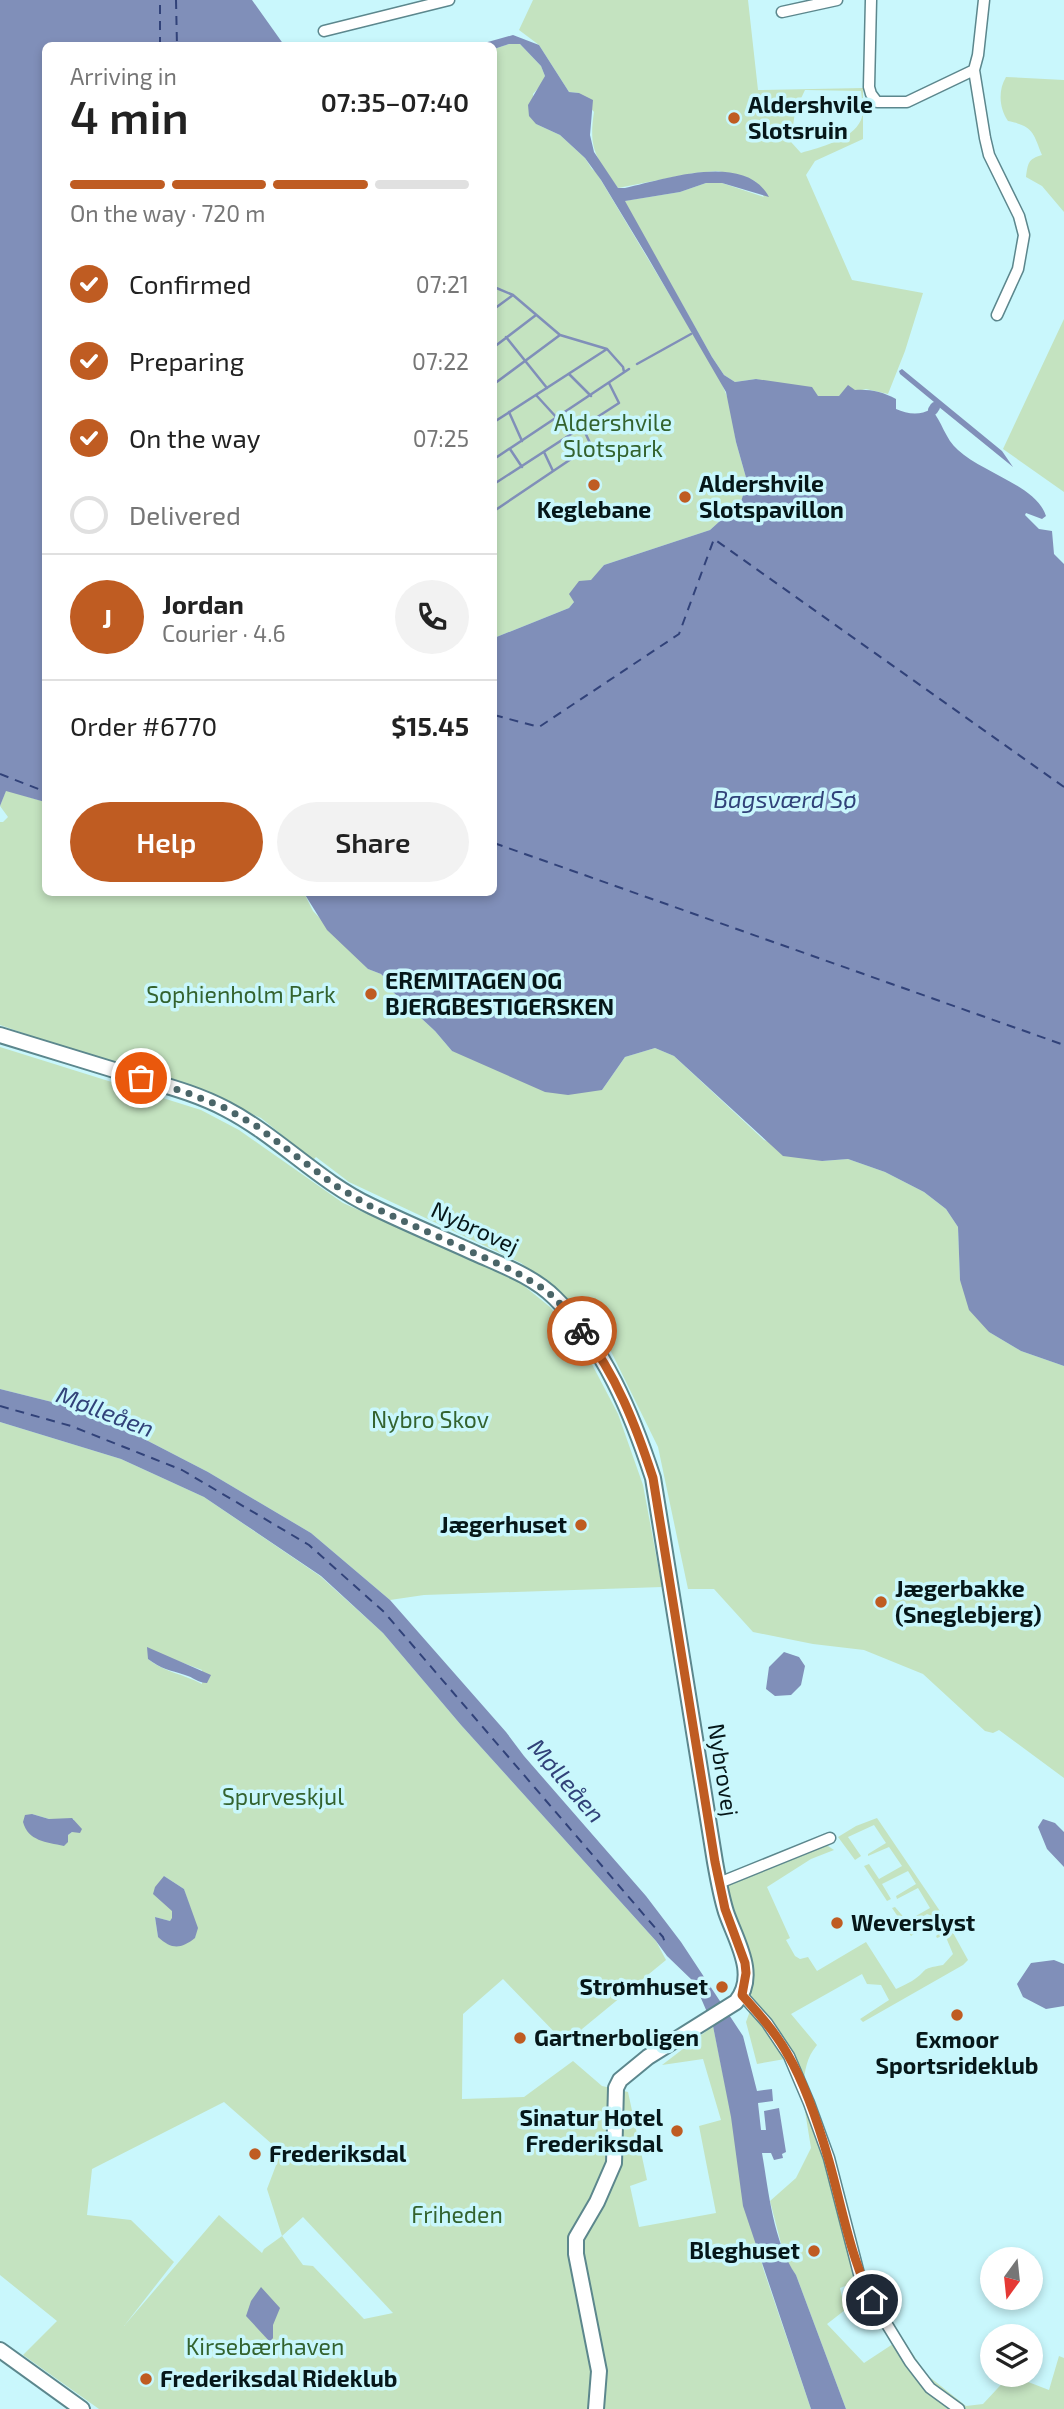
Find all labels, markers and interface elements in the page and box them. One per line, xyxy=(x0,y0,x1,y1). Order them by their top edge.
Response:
text: Arriving in xyxy=(70,62,177,90)
text: 07:35–07:40 xyxy=(321,86,469,117)
text: 4 min xyxy=(70,88,189,143)
place label: Aldershvile Slotsruin xyxy=(748,90,873,144)
marker: Aldershvile Slotsruin xyxy=(726,110,742,126)
text: On the way · 720 m xyxy=(70,199,265,227)
icon: check xyxy=(70,265,108,303)
text: Confirmed xyxy=(129,268,252,299)
text: 07:21 xyxy=(416,270,469,298)
icon: check xyxy=(70,342,108,380)
text: Preparing xyxy=(129,345,244,376)
text: 07:22 xyxy=(412,347,469,375)
park label: Aldershvile Slotspark xyxy=(554,408,672,462)
icon: check xyxy=(70,419,108,457)
text: On the way xyxy=(129,422,260,453)
text: 07:25 xyxy=(413,424,469,452)
place label: Aldershvile Slotspavillon xyxy=(699,469,844,523)
marker: Keglebane xyxy=(586,477,602,493)
marker: Aldershvile Slotspavillon xyxy=(677,489,693,505)
place label: Keglebane xyxy=(537,495,651,523)
text: Delivered xyxy=(129,499,241,530)
button: phone xyxy=(395,580,469,654)
text: Jordan xyxy=(162,588,244,619)
text: J xyxy=(102,602,112,633)
text: Courier · 4.6 xyxy=(162,619,286,647)
text: Order #6770 xyxy=(70,710,217,741)
text: $15.45 xyxy=(391,710,469,741)
water label: Bagsværd Sø xyxy=(713,784,857,813)
button: Help xyxy=(70,802,263,882)
button: Share xyxy=(277,802,469,882)
place label: EREMITAGEN OG BJERGBESTIGERSKEN xyxy=(385,966,614,1020)
park label: Sophienholm Park xyxy=(146,980,336,1008)
marker: EREMITAGEN OG BJERGBESTIGERSKEN xyxy=(363,986,379,1002)
pin xyxy=(111,1048,171,1108)
icon: bag xyxy=(122,1059,160,1097)
street label: Nybrovej xyxy=(427,1195,524,1260)
courier xyxy=(547,1296,617,1366)
icon: bike xyxy=(563,1312,601,1350)
water label: Mølleåen xyxy=(53,1379,158,1442)
park label: Nybro Skov xyxy=(371,1405,489,1433)
place label: Jægerhuset xyxy=(440,1510,567,1538)
marker: Jægerhuset xyxy=(573,1517,589,1533)
place label: Jægerbakke (Sneglebjerg) xyxy=(895,1574,1042,1628)
marker: Jægerbakke (Sneglebjerg) xyxy=(873,1594,889,1610)
street label: Nybrovej xyxy=(703,1721,745,1818)
water label: Mølleåen xyxy=(523,1732,612,1828)
park label: Spurveskjul xyxy=(222,1782,344,1810)
place label: Weverslyst xyxy=(851,1908,975,1936)
marker: Weverslyst xyxy=(829,1915,845,1931)
place label: Strømhuset xyxy=(579,1972,708,2000)
marker: Strømhuset xyxy=(714,1979,730,1995)
marker: Exmoor Sportsrideklub xyxy=(949,2007,965,2023)
place label: Gartnerboligen xyxy=(534,2023,699,2051)
place label: Exmoor Sportsrideklub xyxy=(876,2025,1038,2079)
marker: Gartnerboligen xyxy=(512,2030,528,2046)
place label: Sinatur Hotel Frederiksdal xyxy=(519,2103,663,2157)
marker: Sinatur Hotel Frederiksdal xyxy=(669,2123,685,2139)
place label: Frederiksdal xyxy=(269,2139,407,2167)
marker: Frederiksdal xyxy=(247,2146,263,2162)
park label: Friheden xyxy=(411,2200,503,2228)
place label: Bleghuset xyxy=(689,2236,800,2264)
marker: Bleghuset xyxy=(806,2243,822,2259)
north arrow xyxy=(980,2247,1043,2310)
map controls xyxy=(980,2247,1043,2387)
pin xyxy=(842,2270,902,2330)
icon: home xyxy=(853,2281,891,2319)
button: layers xyxy=(980,2324,1043,2387)
park label: Kirsebærhaven xyxy=(186,2332,344,2360)
place label: Frederiksdal Rideklub xyxy=(160,2364,398,2392)
marker: Frederiksdal Rideklub xyxy=(138,2371,154,2387)

